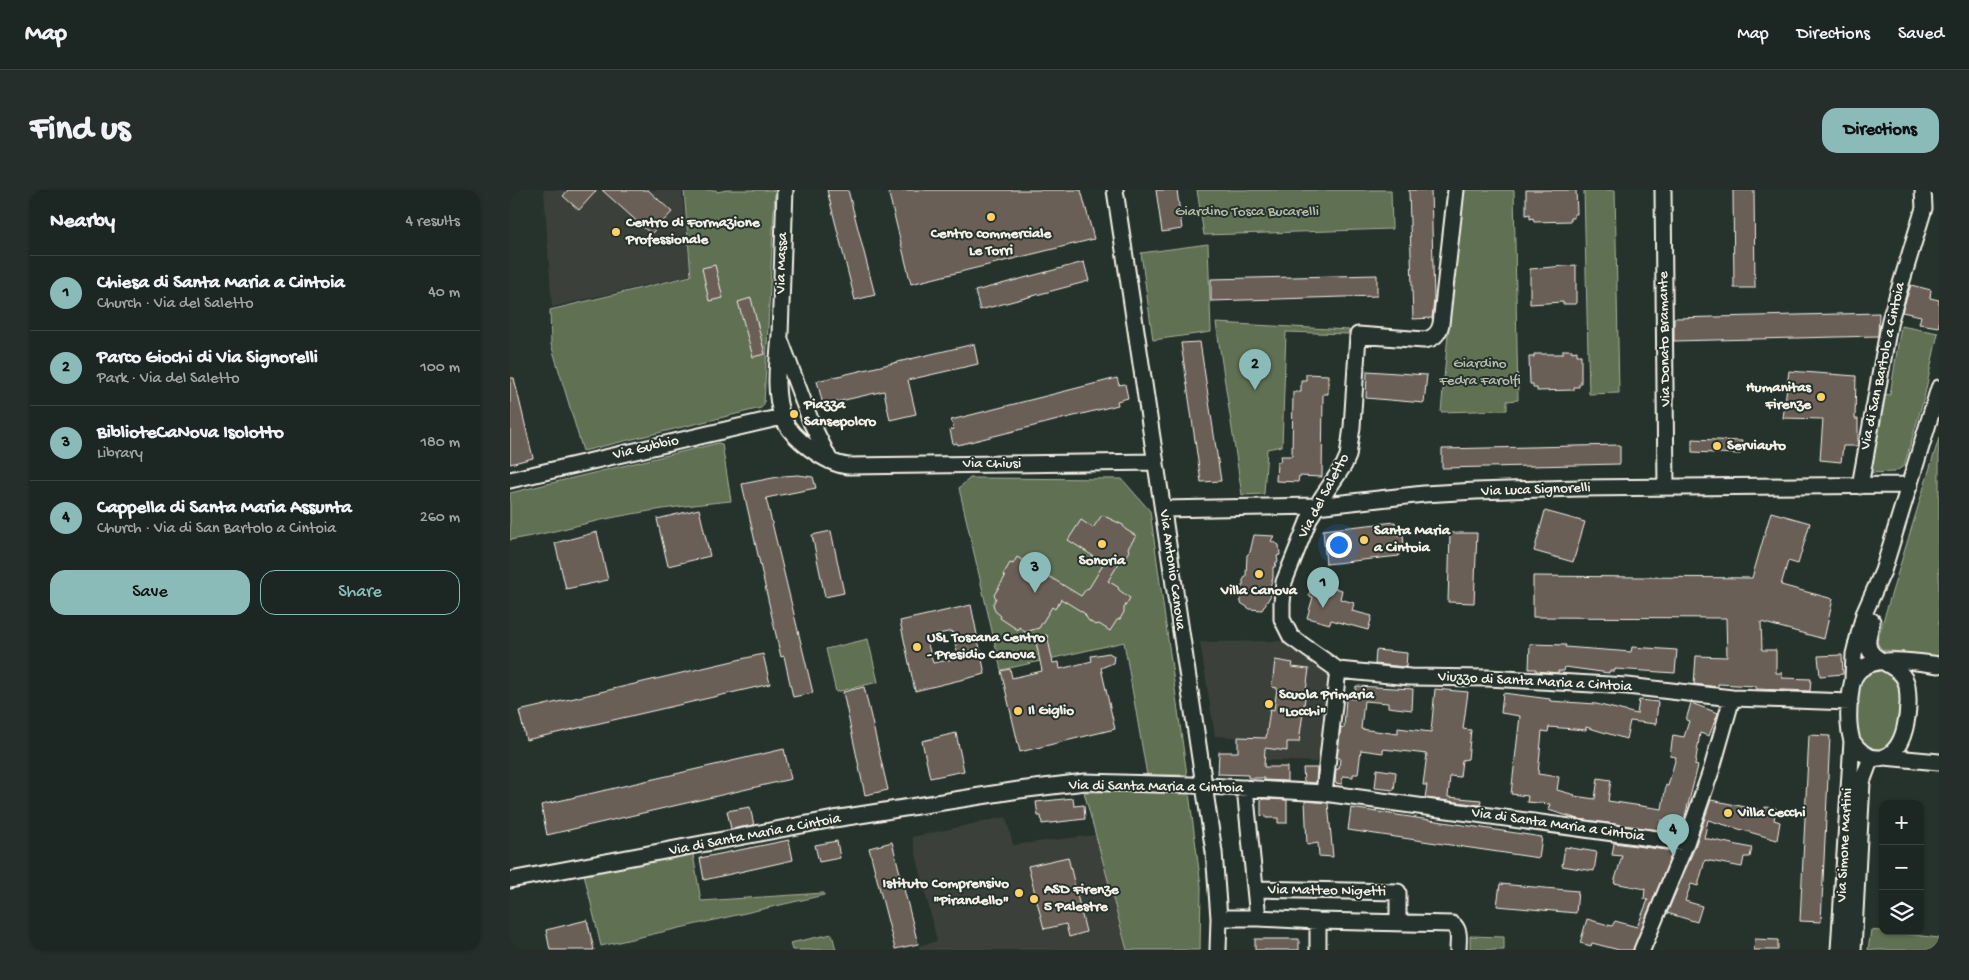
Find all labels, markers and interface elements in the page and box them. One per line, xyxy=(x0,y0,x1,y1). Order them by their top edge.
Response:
text: Map xyxy=(25,20,67,49)
text: Map xyxy=(1737,24,1769,45)
text: Directions xyxy=(1797,24,1870,45)
text: Saved xyxy=(1898,24,1944,45)
button: Directions xyxy=(1822,108,1939,153)
text: Find us xyxy=(30,110,130,151)
park label: Giardino Tosca Bucarelli xyxy=(1175,203,1319,221)
text: Nearby xyxy=(50,210,115,235)
marker: Centro commerciale Le Torri xyxy=(985,211,997,223)
text: 4 results xyxy=(405,213,460,232)
place label: Centro di Formazione Professionale xyxy=(625,214,761,249)
place label: Centro commerciale Le Torri xyxy=(930,225,1053,260)
marker: Centro di Formazione Professionale xyxy=(610,226,622,238)
street label: Via Massa xyxy=(772,231,792,295)
street label: Via Donato Bramante xyxy=(1655,271,1675,408)
text: Chiesa di Santa Maria a Cintoia xyxy=(97,272,345,295)
street label: Via di San Bartolo a Cintoia xyxy=(1856,280,1910,452)
text: 1 xyxy=(63,284,69,303)
text: 40 m xyxy=(428,284,460,303)
text: Church · Via del Saletto xyxy=(97,295,254,314)
text: Parco Giochi di Via Signorelli xyxy=(97,347,318,370)
pin: 2 xyxy=(1239,349,1271,390)
park label: Giardino Fedra Farolfi xyxy=(1438,355,1521,390)
text: 2 xyxy=(62,359,70,378)
text: 100 m xyxy=(420,359,460,378)
text: Park · Via del Saletto xyxy=(97,370,240,389)
place label: Humanitas Firenze xyxy=(1746,379,1812,414)
marker: Humanitas Firenze xyxy=(1815,391,1827,403)
place label: Piazza Sansepolcro xyxy=(803,396,877,431)
marker: Piazza Sansepolcro xyxy=(788,408,800,420)
text: BiblioteCaNova Isolotto xyxy=(97,422,284,445)
street label: Via Gubbio xyxy=(610,432,681,465)
text: 3 xyxy=(62,434,70,453)
text: 180 m xyxy=(421,434,460,453)
place label: Serviauto xyxy=(1727,437,1786,455)
marker: Serviauto xyxy=(1711,440,1723,452)
text: Library xyxy=(97,445,143,464)
street label: Via del Saletto xyxy=(1294,450,1354,542)
street label: Via Chiusi xyxy=(962,455,1021,473)
street label: Via Luca Signorelli xyxy=(1480,479,1591,501)
text: Cappella di Santa Maria Assunta xyxy=(97,497,352,520)
street label: Via Antonio Canova xyxy=(1155,508,1189,632)
text: 4 xyxy=(62,509,70,528)
text: 260 m xyxy=(420,509,460,528)
text: Church · Via di San Bartolo a Cintoia xyxy=(97,520,336,539)
place label: Santa Maria a Cintoia xyxy=(1373,522,1451,557)
your location xyxy=(1326,532,1352,558)
marker: Santa Maria a Cintoia xyxy=(1358,534,1370,546)
marker: Sonoria xyxy=(1096,538,1108,550)
pin: 3 xyxy=(1019,552,1051,593)
place label: Sonoria xyxy=(1079,552,1126,570)
pin: 1 xyxy=(1307,567,1339,608)
marker: Villa Canova xyxy=(1253,568,1265,580)
button: Save xyxy=(50,570,250,615)
button: Share xyxy=(260,570,460,615)
place label: Villa Canova xyxy=(1220,582,1298,600)
place label: USL Toscana Centro - Presidio Canova xyxy=(927,629,1046,664)
marker: USL Toscana Centro - Presidio Canova xyxy=(911,641,923,653)
street label: Viuzzo di Santa Maria a Cintoia xyxy=(1437,668,1633,696)
place label: Scuola Primaria "Locchi" xyxy=(1279,686,1374,721)
marker: Scuola Primaria "Locchi" xyxy=(1263,698,1275,710)
place label: Il Giglio xyxy=(1028,702,1074,720)
marker: Il Giglio xyxy=(1012,705,1024,717)
street label: Via di Santa Maria a Cintoia xyxy=(1068,776,1244,798)
street label: Via Simone Martini xyxy=(1833,787,1857,904)
map controls xyxy=(1879,800,1924,935)
button: + xyxy=(1879,800,1924,845)
street label: Via di Santa Maria a Cintoia xyxy=(1469,804,1646,846)
place label: Villa Cecchi xyxy=(1737,804,1805,822)
marker: Villa Cecchi xyxy=(1722,807,1734,819)
street label: Via di Santa Maria a Cintoia xyxy=(667,809,843,861)
pin: 4 xyxy=(1657,814,1689,855)
button: − xyxy=(1879,845,1924,890)
place label: Istituto Comprensivo "Pirandello" xyxy=(883,875,1009,910)
place label: ASD Firenze 5 Palestre xyxy=(1043,881,1120,916)
street label: Via Matteo Nigetti xyxy=(1267,881,1386,901)
marker: Istituto Comprensivo "Pirandello" xyxy=(1013,887,1025,899)
button: layers xyxy=(1879,890,1924,935)
marker: ASD Firenze 5 Palestre xyxy=(1028,893,1040,905)

